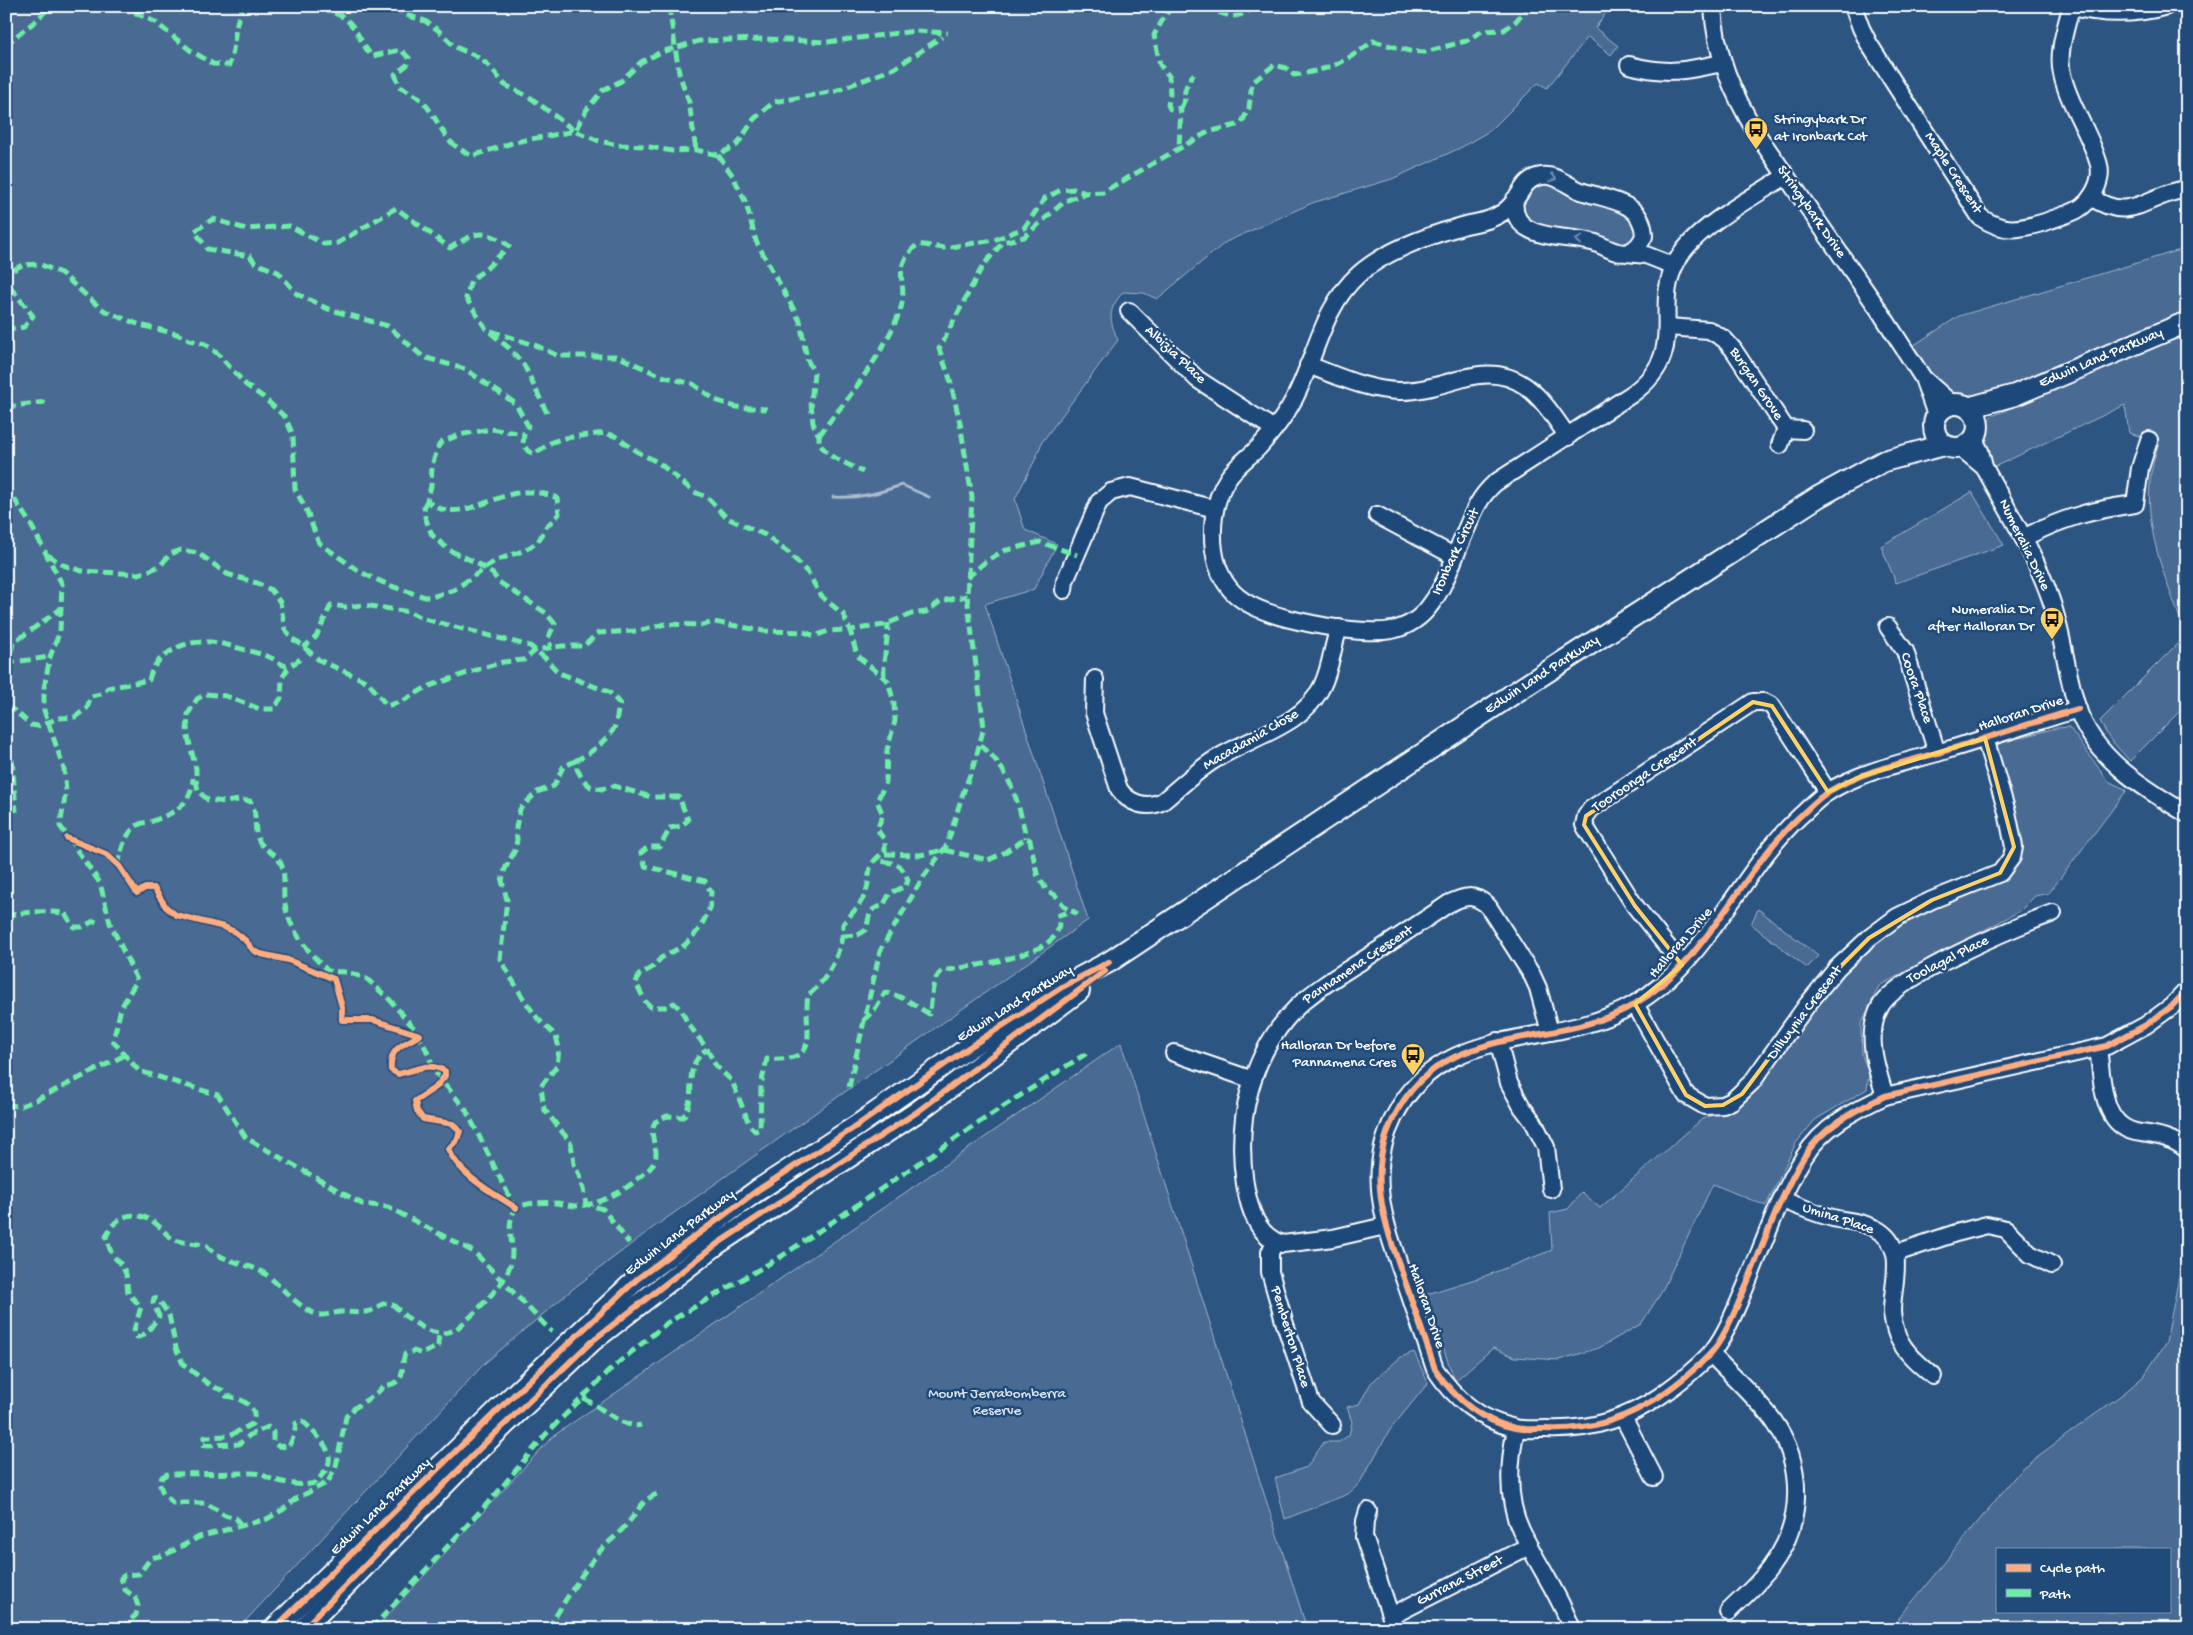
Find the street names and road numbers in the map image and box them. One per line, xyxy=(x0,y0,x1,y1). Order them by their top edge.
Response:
street label: Maple Crescent xyxy=(1920,129,1987,219)
street label: Stringybark Drive xyxy=(1772,162,1850,262)
street label: Albizia Place xyxy=(1140,322,1210,388)
street label: Edwin Land Parkway xyxy=(2036,324,2166,392)
street label: Burgan Grove xyxy=(1724,343,1787,424)
street label: Numeralia Drive xyxy=(1994,496,2054,594)
street label: Ironbark Circuit xyxy=(1428,504,1485,598)
street label: Edwin Land Parkway xyxy=(1481,631,1603,719)
street label: Coora Place xyxy=(1896,650,1937,726)
street label: Halloran Drive xyxy=(1976,692,2066,736)
street label: Macadamia Close xyxy=(1200,705,1302,775)
street label: Tooroonga Crescent xyxy=(1588,732,1702,817)
street label: Halloran Drive xyxy=(1645,904,1717,982)
street label: Pannamena Crescent xyxy=(1299,920,1418,1009)
street label: Toolagal Place xyxy=(1903,932,1992,989)
street label: Edwin Land Parkway xyxy=(954,961,1077,1047)
street label: Dillwynia Crescent xyxy=(1763,961,1848,1065)
street label: Edwin Land Parkway xyxy=(622,1185,739,1280)
street label: Umina Place xyxy=(1800,1199,1876,1239)
street label: Halloran Drive xyxy=(1403,1261,1449,1351)
street label: Pemberton Place xyxy=(1266,1283,1314,1390)
street label: Edwin Land Parkway xyxy=(327,1454,435,1560)
street label: Gurrana Street xyxy=(1414,1551,1508,1610)

